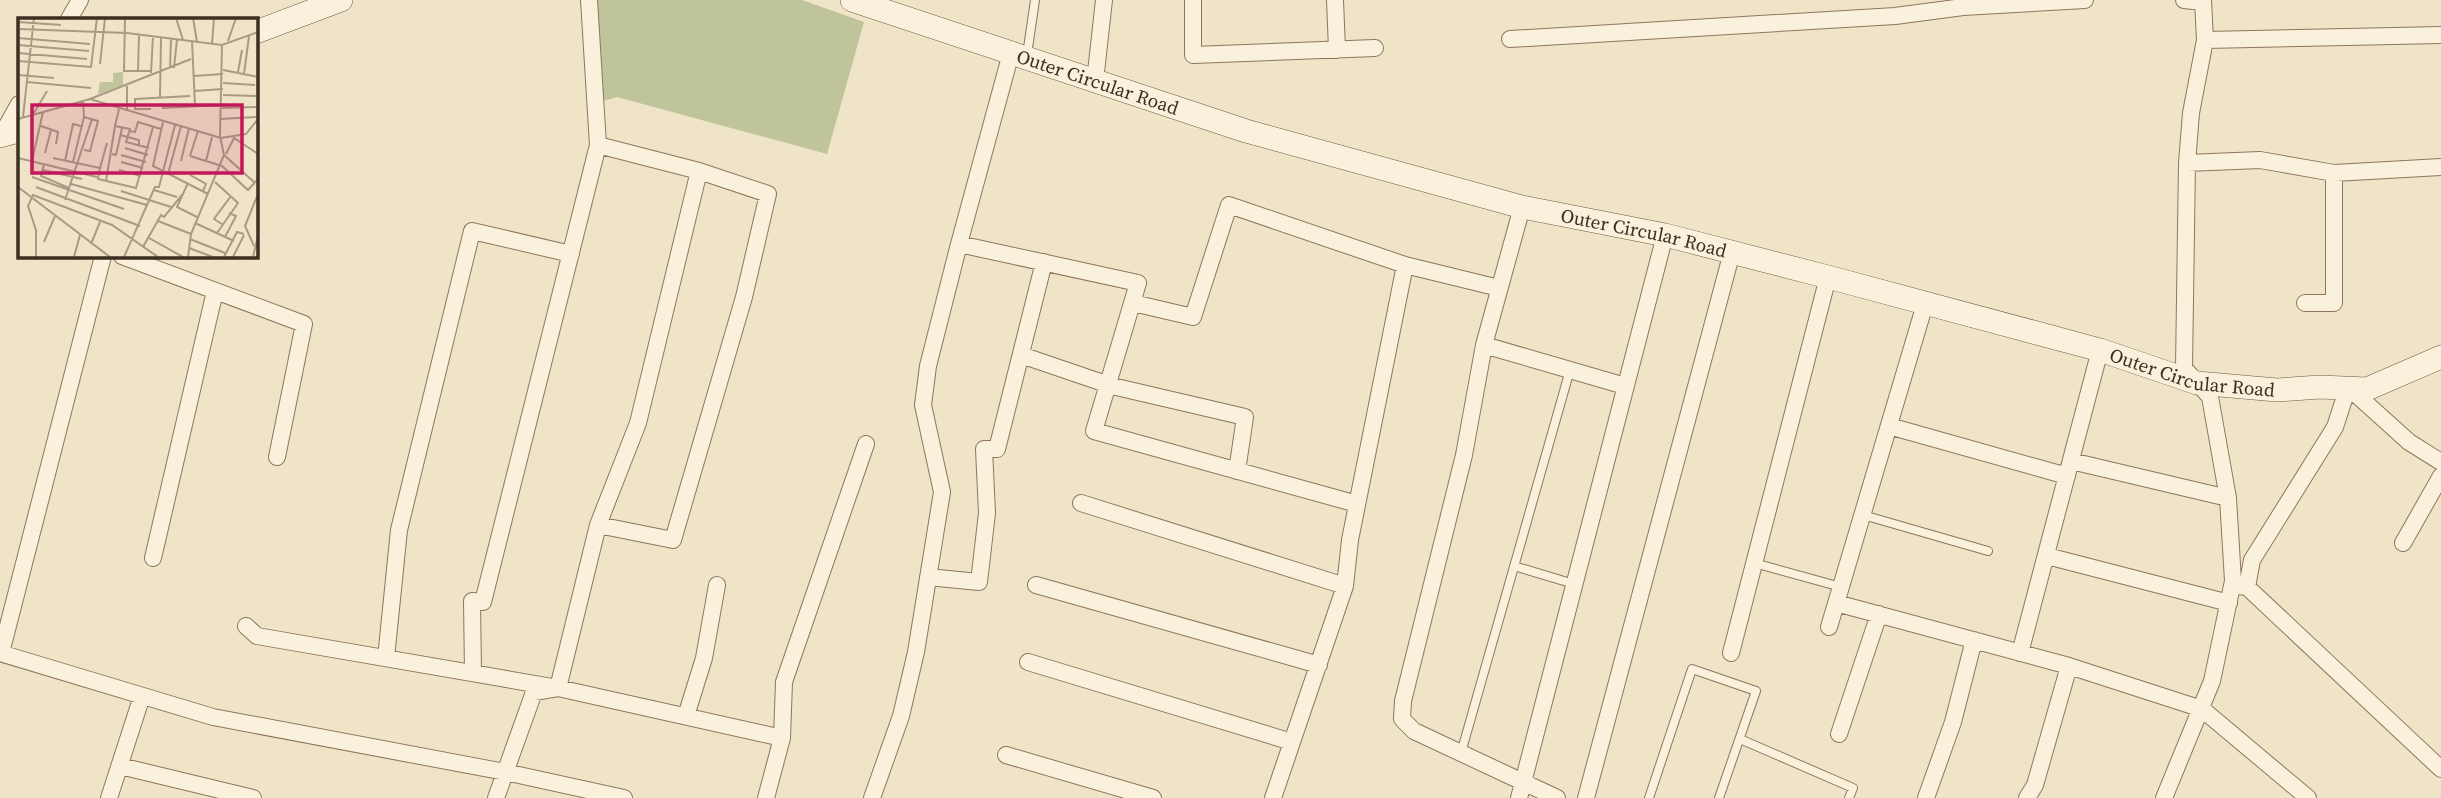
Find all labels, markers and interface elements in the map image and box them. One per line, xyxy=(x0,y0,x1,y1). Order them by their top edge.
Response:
inset map xyxy=(18,18,257,257)
street label: Outer Circular Road xyxy=(1013,43,1182,121)
street label: Outer Circular Road xyxy=(1559,202,1730,263)
street label: Outer Circular Road xyxy=(2106,341,2276,403)

